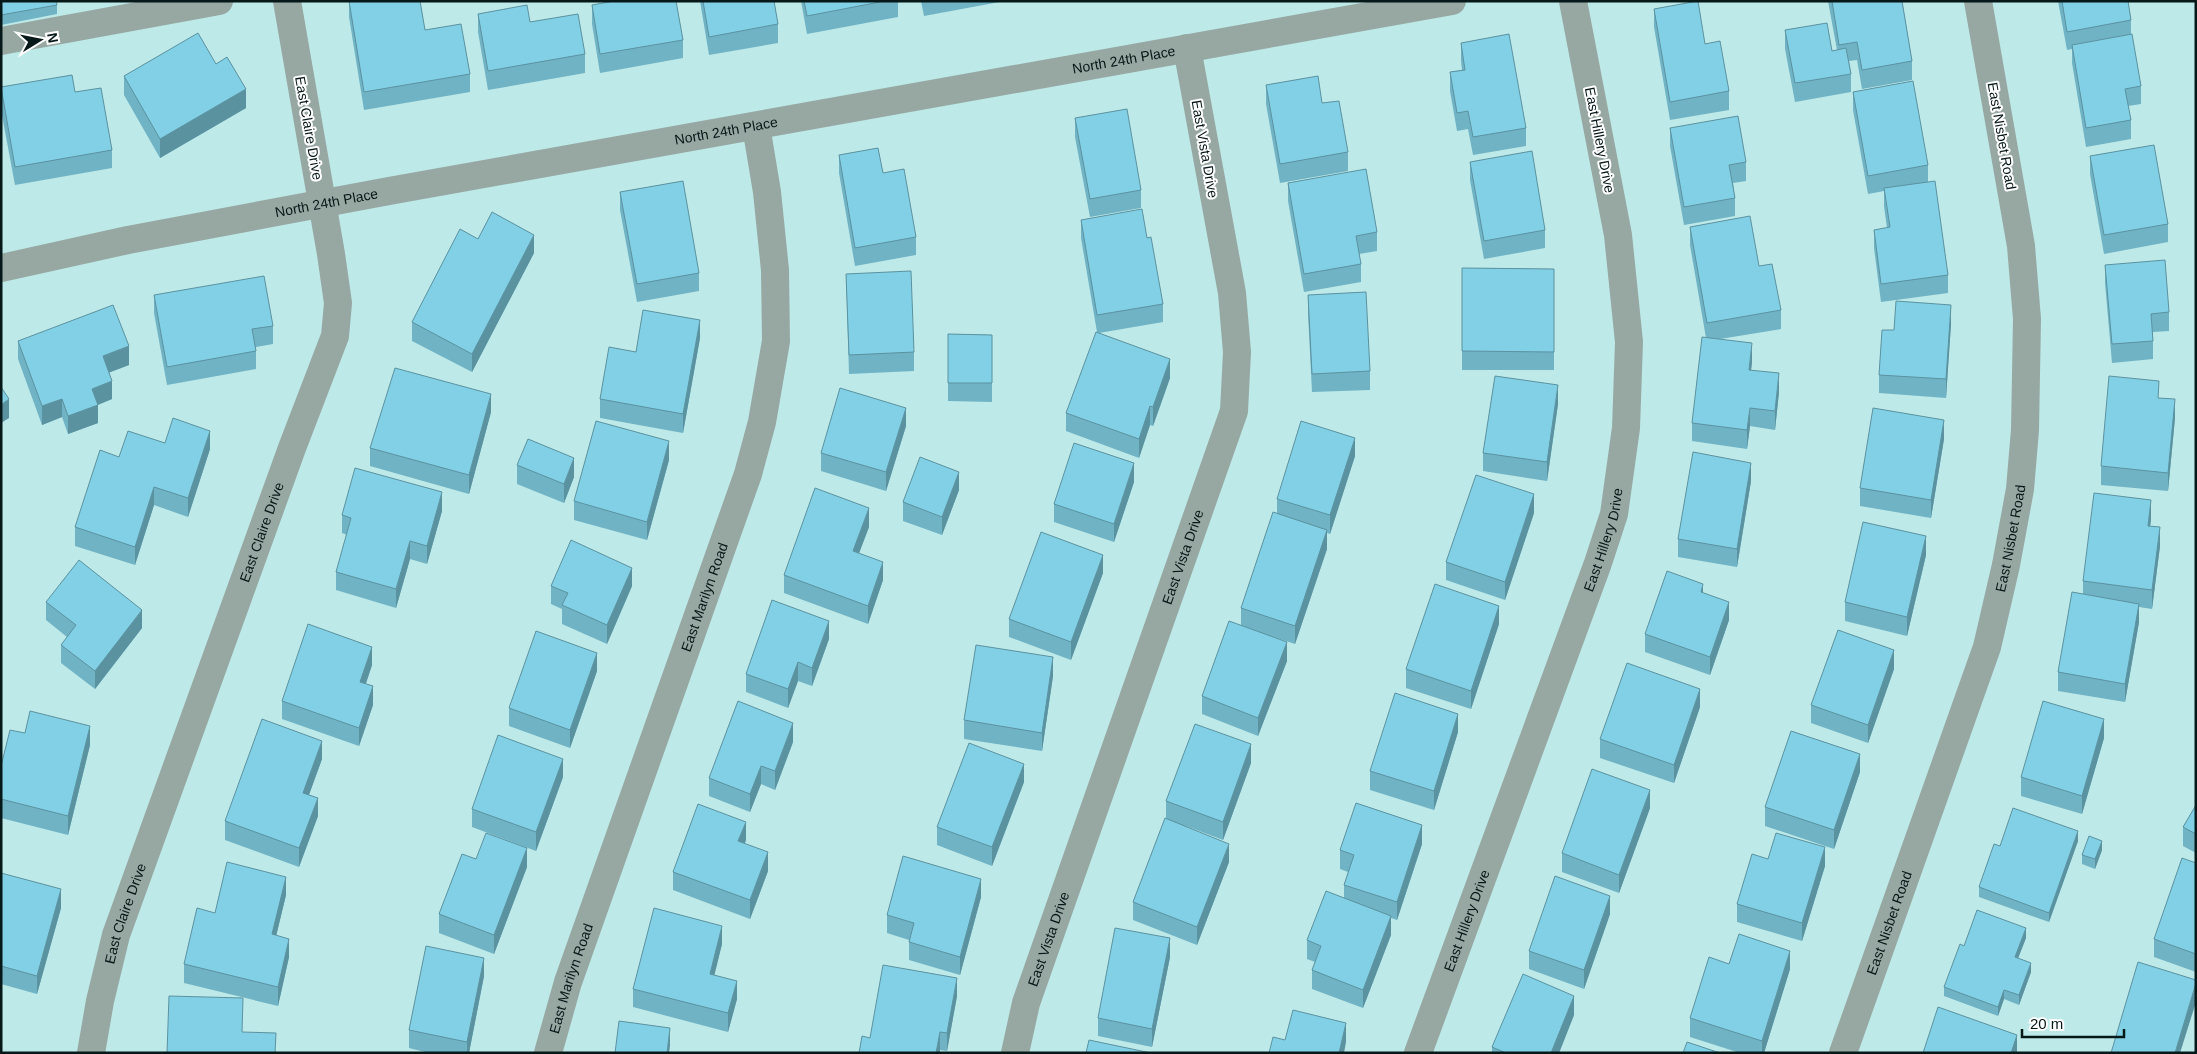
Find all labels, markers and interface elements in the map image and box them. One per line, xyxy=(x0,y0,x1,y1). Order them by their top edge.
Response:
north arrow xyxy=(15,15,65,65)
text: N xyxy=(44,31,62,44)
street label: North 24th Place xyxy=(1071,43,1177,77)
street label: East Claire Drive xyxy=(292,75,326,181)
street label: East Nisbet Road xyxy=(1985,81,2019,191)
street label: East Hillery Drive xyxy=(1582,86,1618,194)
street label: East Vista Drive xyxy=(1188,99,1222,200)
street label: North 24th Place xyxy=(673,114,779,148)
street label: North 24th Place xyxy=(274,185,379,220)
street label: East Claire Drive xyxy=(236,480,287,584)
street label: East Nisbet Road xyxy=(1992,484,2028,594)
street label: East Hillery Drive xyxy=(1580,487,1626,594)
street label: East Vista Drive xyxy=(1159,507,1207,606)
street label: East Marilyn Road xyxy=(678,541,731,654)
street label: East Claire Drive xyxy=(101,861,149,965)
street label: East Hillery Drive xyxy=(1441,867,1493,974)
street label: East Nisbet Road xyxy=(1863,869,1915,977)
street label: East Vista Drive xyxy=(1024,889,1073,989)
street label: East Marilyn Road xyxy=(546,921,596,1035)
scale bar xyxy=(2022,1006,2124,1038)
text: 20 m xyxy=(2030,1015,2063,1032)

